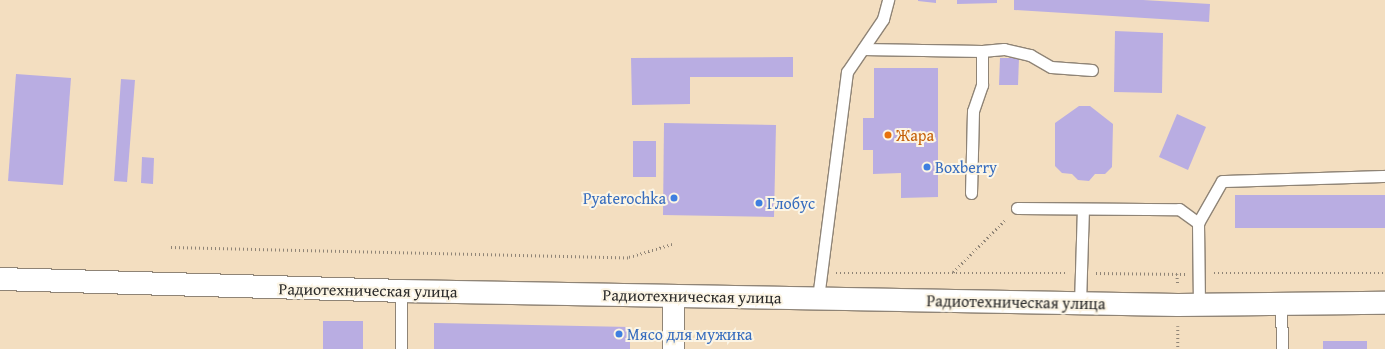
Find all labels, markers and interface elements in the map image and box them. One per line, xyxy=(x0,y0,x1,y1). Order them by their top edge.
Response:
place label: Жара xyxy=(896,125,934,145)
marker: Жара xyxy=(883,130,893,140)
place label: Boxberry xyxy=(935,157,997,177)
marker: Boxberry xyxy=(922,162,932,172)
place label: Pyaterochka xyxy=(583,188,666,208)
marker: Pyaterochka xyxy=(669,193,679,203)
place label: Глобус xyxy=(767,193,815,213)
marker: Глобус xyxy=(754,198,764,208)
street label: Радиотехническая улица xyxy=(278,279,458,301)
street label: Радиотехническая улица xyxy=(602,285,782,307)
street label: Радиотехническая улица xyxy=(926,291,1106,313)
place label: Мясо для мужика xyxy=(627,324,752,344)
marker: Мясо для мужика xyxy=(614,329,624,339)

